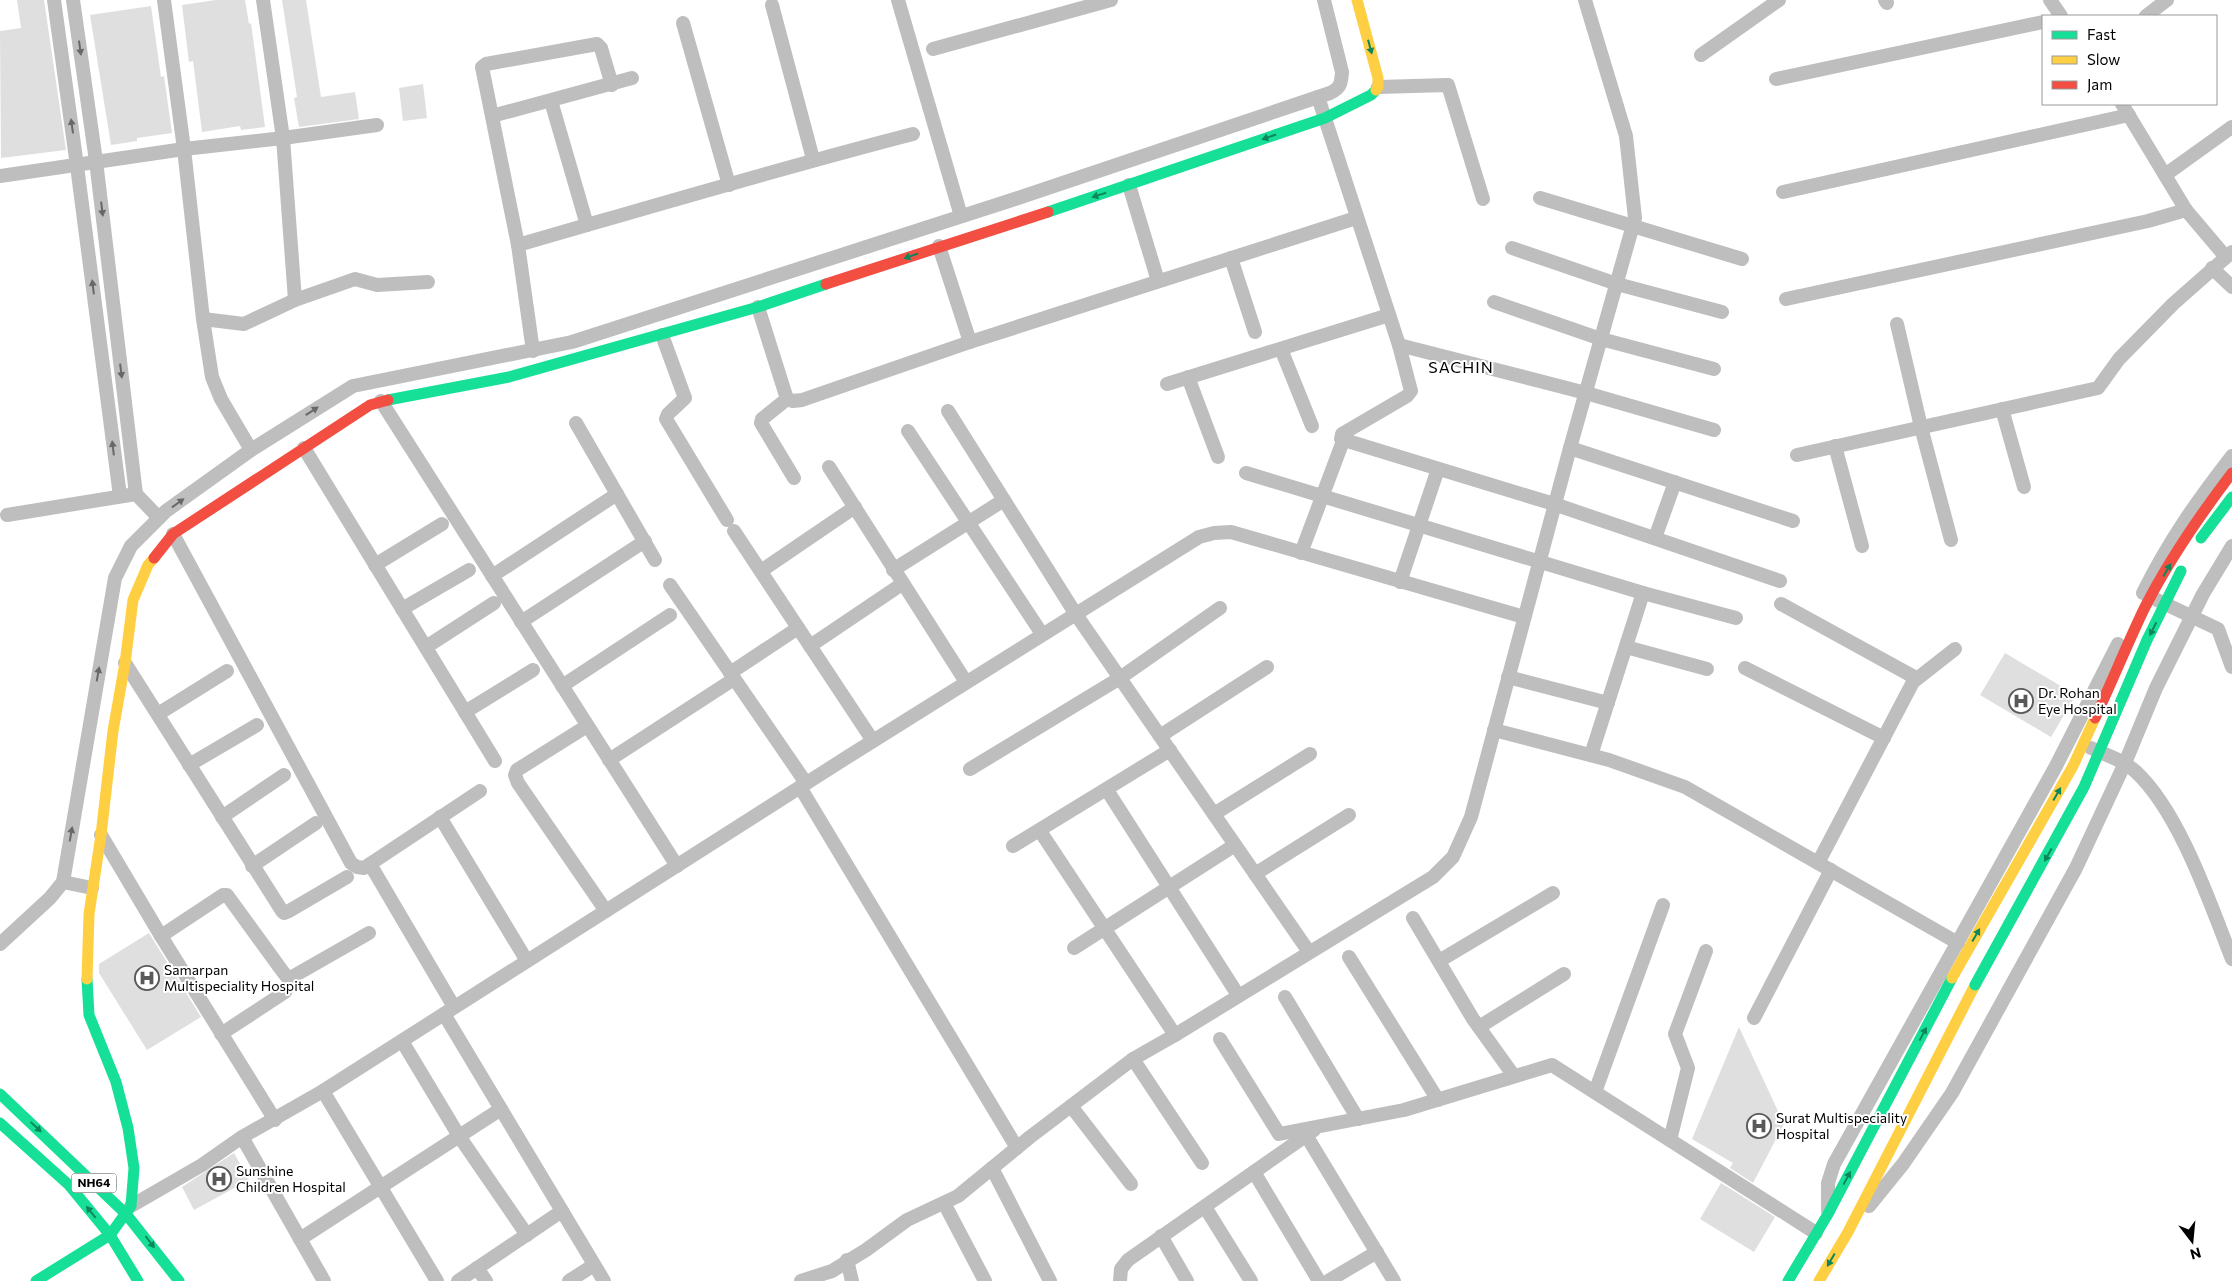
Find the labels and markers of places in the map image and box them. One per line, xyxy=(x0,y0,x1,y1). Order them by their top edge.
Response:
place label: Dr. Rohan Eye Hospital xyxy=(2038,684,2117,717)
hospital icon: Dr. Rohan Eye Hospital xyxy=(2008,688,2034,714)
place label: Samarpan Multispeciality Hospital xyxy=(164,961,314,994)
hospital icon: Samarpan Multispeciality Hospital xyxy=(134,965,160,991)
place label: Surat Multispeciality Hospital xyxy=(1776,1109,1907,1142)
hospital icon: Surat Multispeciality Hospital xyxy=(1746,1113,1772,1139)
place label: Sunshine Children Hospital xyxy=(236,1162,346,1195)
hospital icon: Sunshine Children Hospital xyxy=(206,1166,232,1192)

